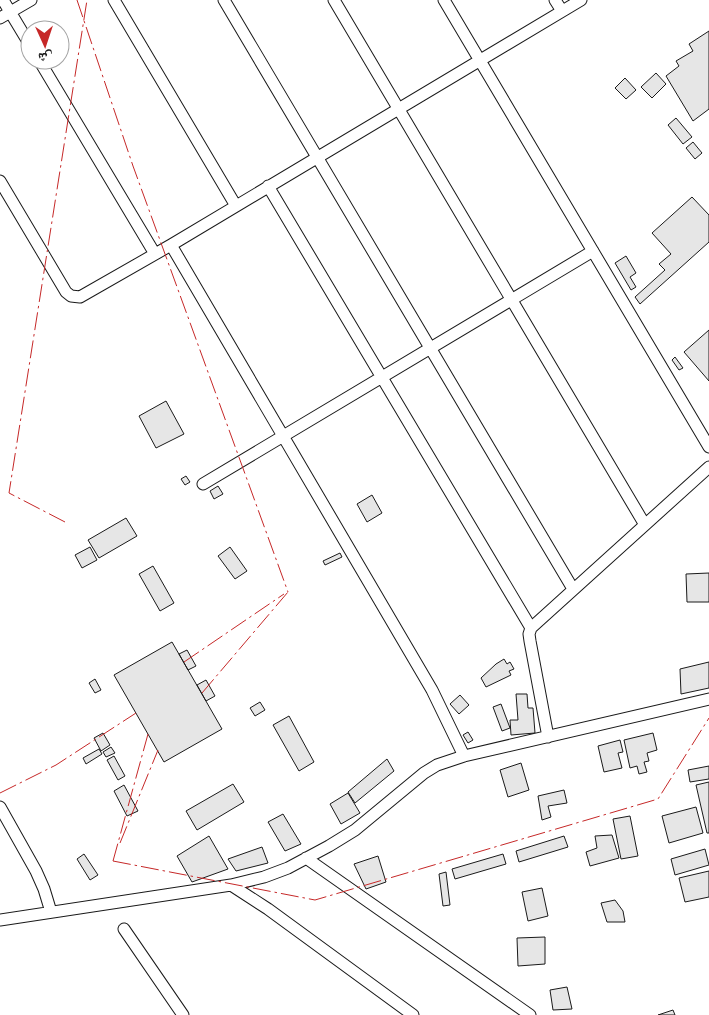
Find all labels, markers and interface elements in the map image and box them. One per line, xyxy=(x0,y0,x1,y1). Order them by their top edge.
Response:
north arrow xyxy=(20,20,70,70)
text: ش xyxy=(38,49,54,67)

